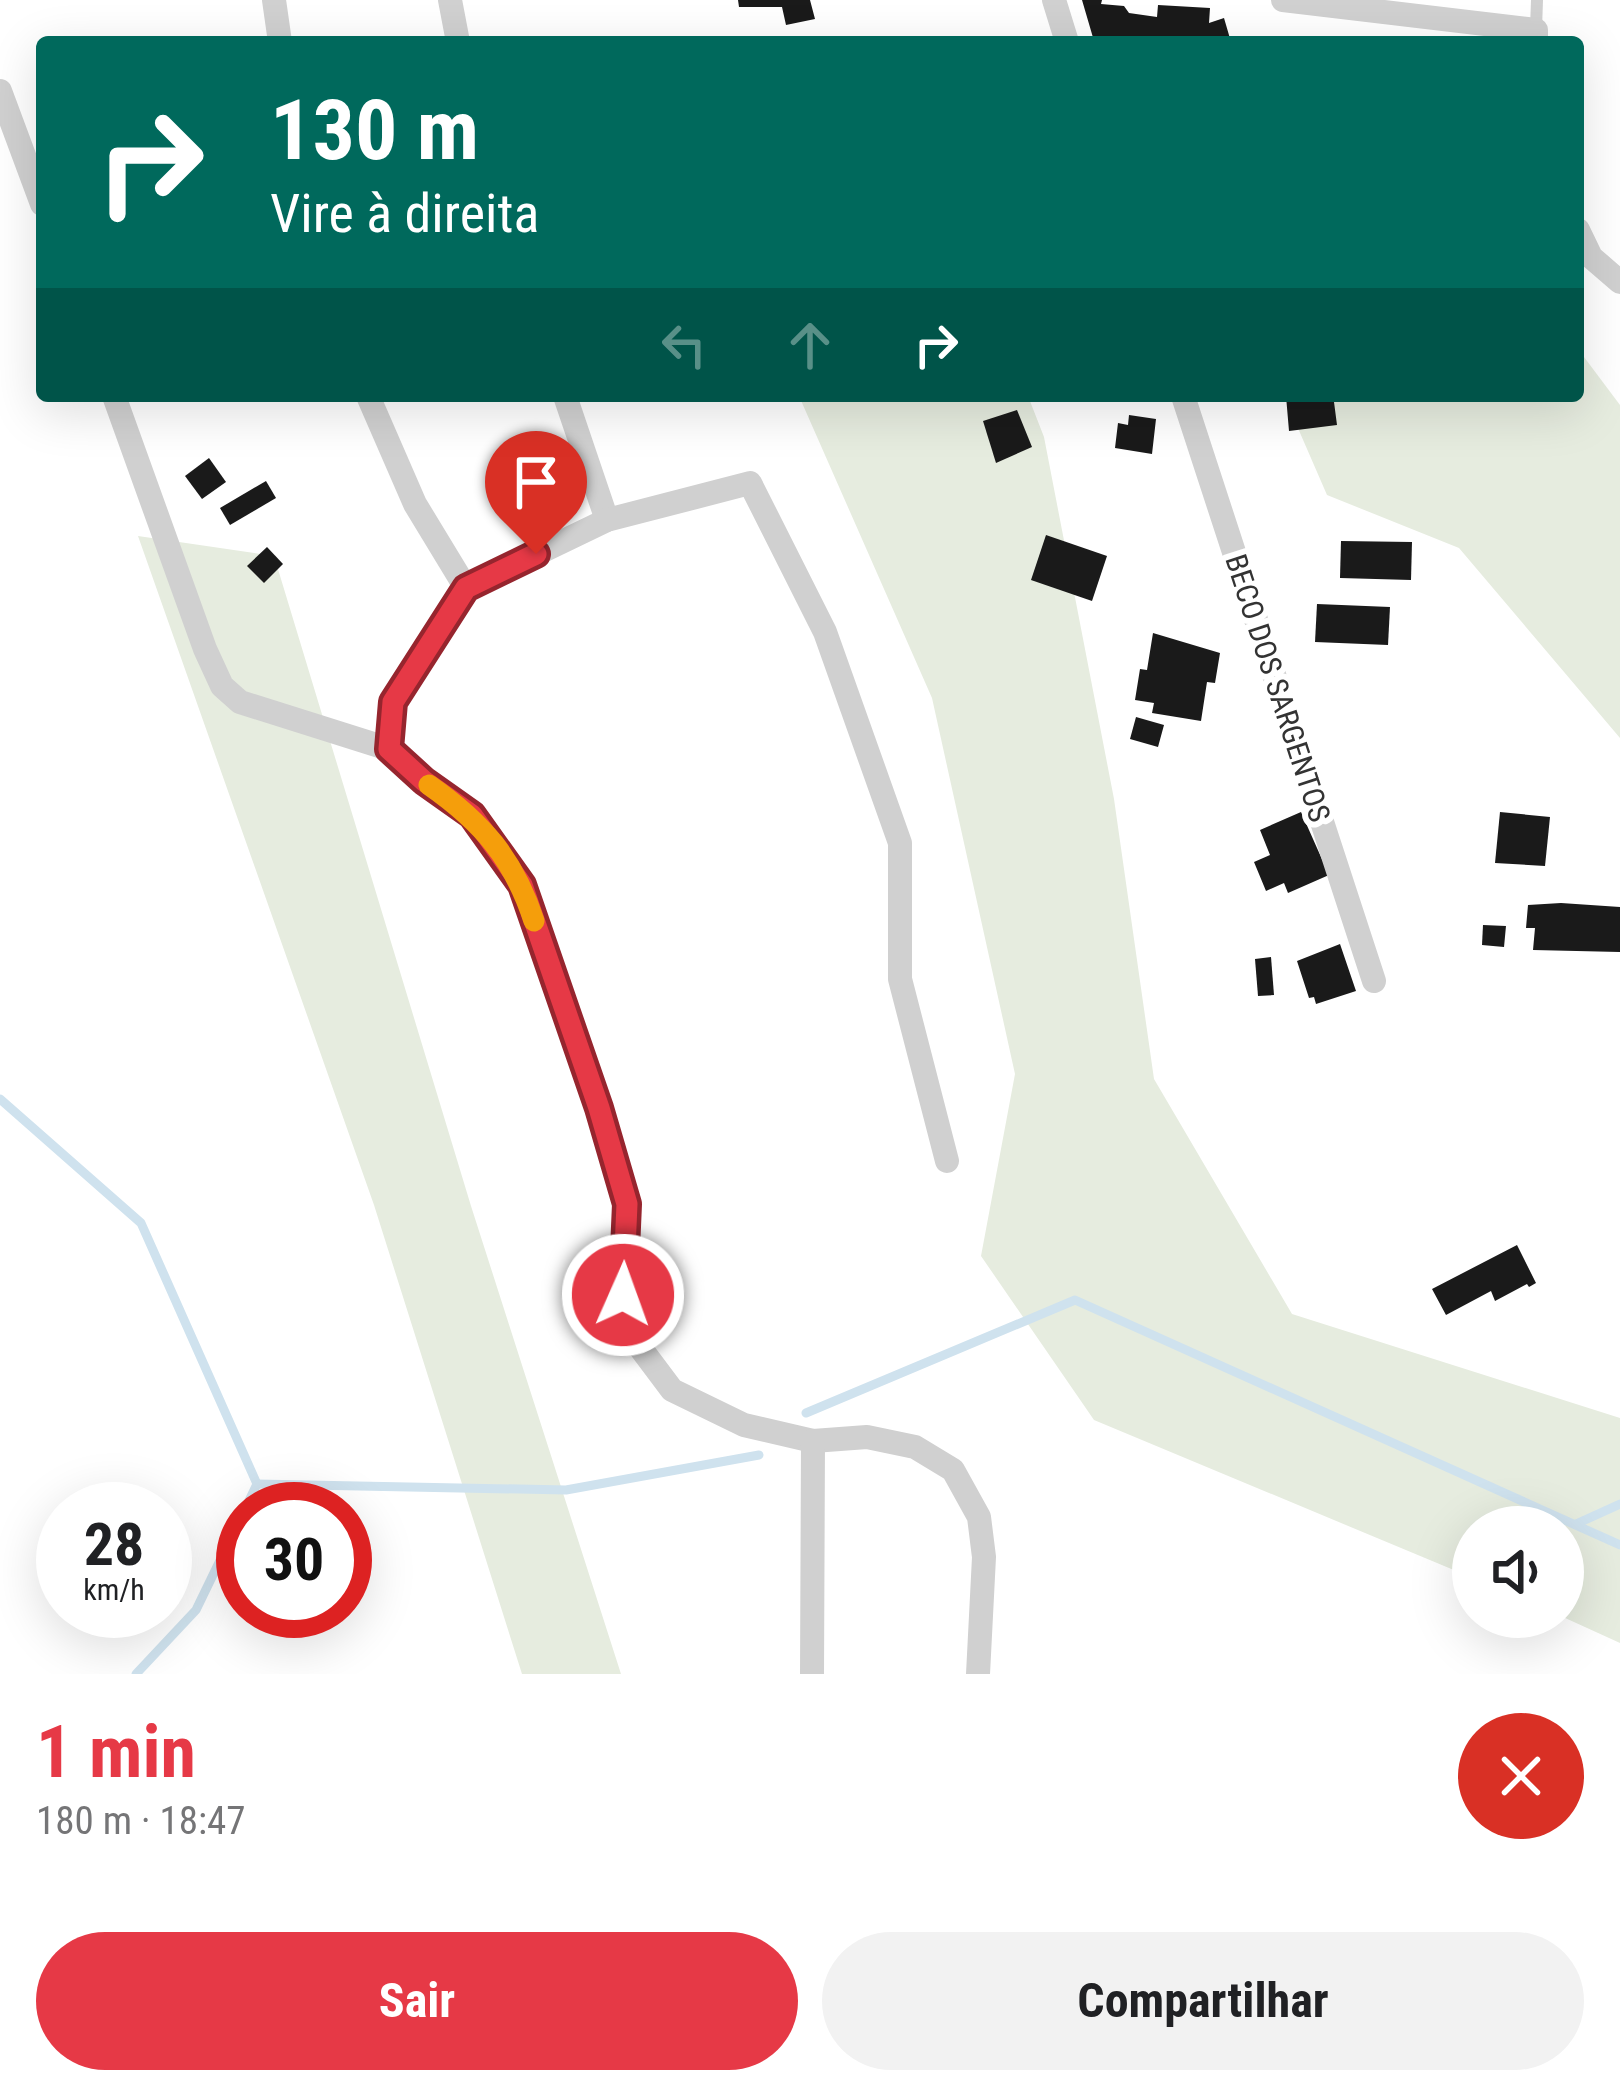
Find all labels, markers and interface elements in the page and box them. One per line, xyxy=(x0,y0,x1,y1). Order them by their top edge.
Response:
text: 130 m xyxy=(270,81,479,180)
icon: right xyxy=(72,84,228,240)
text: Vire à direita xyxy=(270,182,539,245)
icon: left xyxy=(651,312,717,378)
icon: ahead xyxy=(777,312,843,378)
icon: right xyxy=(903,312,969,378)
pin xyxy=(485,431,587,554)
icon: arrive xyxy=(503,449,569,515)
street label: BECO DOS SARGENTOS xyxy=(1218,550,1338,826)
position arrow xyxy=(560,1232,686,1358)
speed limit sign: 30 xyxy=(216,1482,372,1638)
map controls xyxy=(1452,1506,1584,1638)
button: sound xyxy=(1452,1506,1584,1638)
text: 28 xyxy=(84,1509,144,1580)
text: km/h xyxy=(83,1572,145,1607)
text: 1 min xyxy=(36,1710,196,1795)
button: close xyxy=(1458,1713,1584,1839)
text: 180 m · 18:47 xyxy=(36,1798,246,1844)
button: Sair xyxy=(36,1932,798,2070)
button: Compartilhar xyxy=(822,1932,1584,2070)

